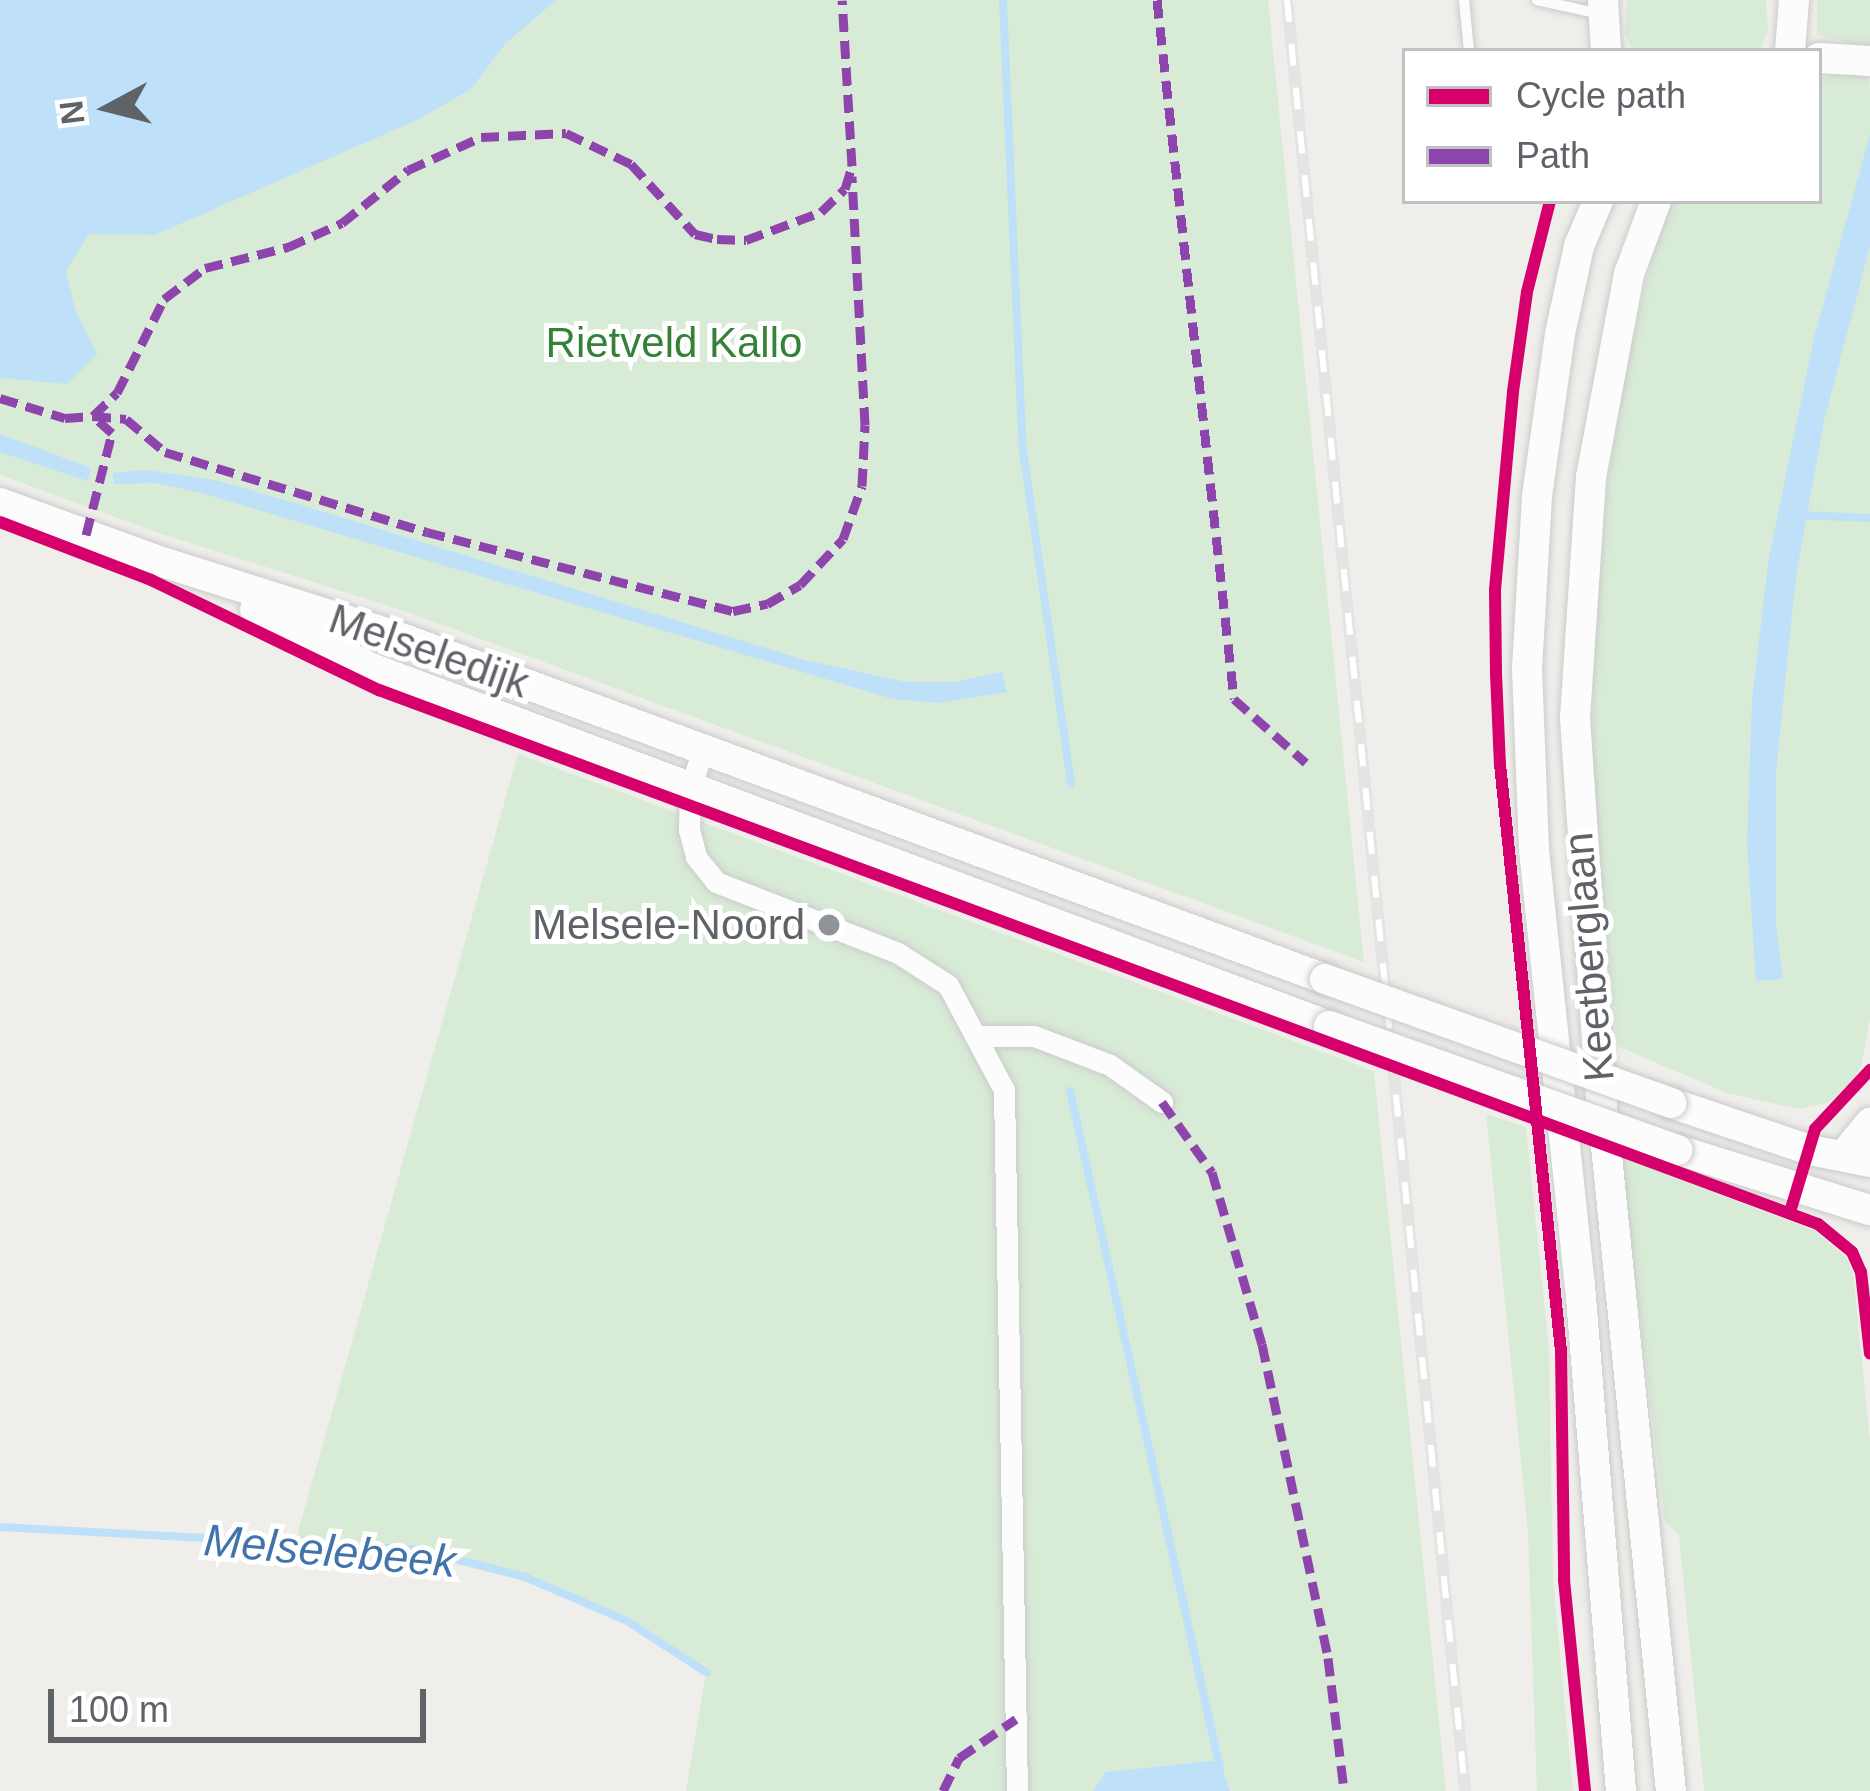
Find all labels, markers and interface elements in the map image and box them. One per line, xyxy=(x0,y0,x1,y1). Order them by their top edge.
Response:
north arrow xyxy=(48,48,168,168)
legend xyxy=(1402,48,1822,204)
text: Cycle path xyxy=(1516,75,1686,116)
text: N xyxy=(52,98,92,127)
text: Path xyxy=(1516,135,1590,176)
park label: Rietveld Kallo xyxy=(546,318,802,368)
street label: Melseledijk xyxy=(323,593,535,709)
street label: Keetberglaan xyxy=(1553,830,1625,1084)
place label: Melsele-Noord xyxy=(532,900,805,950)
marker: Melsele-Noord xyxy=(816,912,842,938)
water label: Melselebeek xyxy=(202,1513,458,1589)
scale bar xyxy=(54,1665,432,1739)
text: 100 m xyxy=(69,1689,169,1730)

